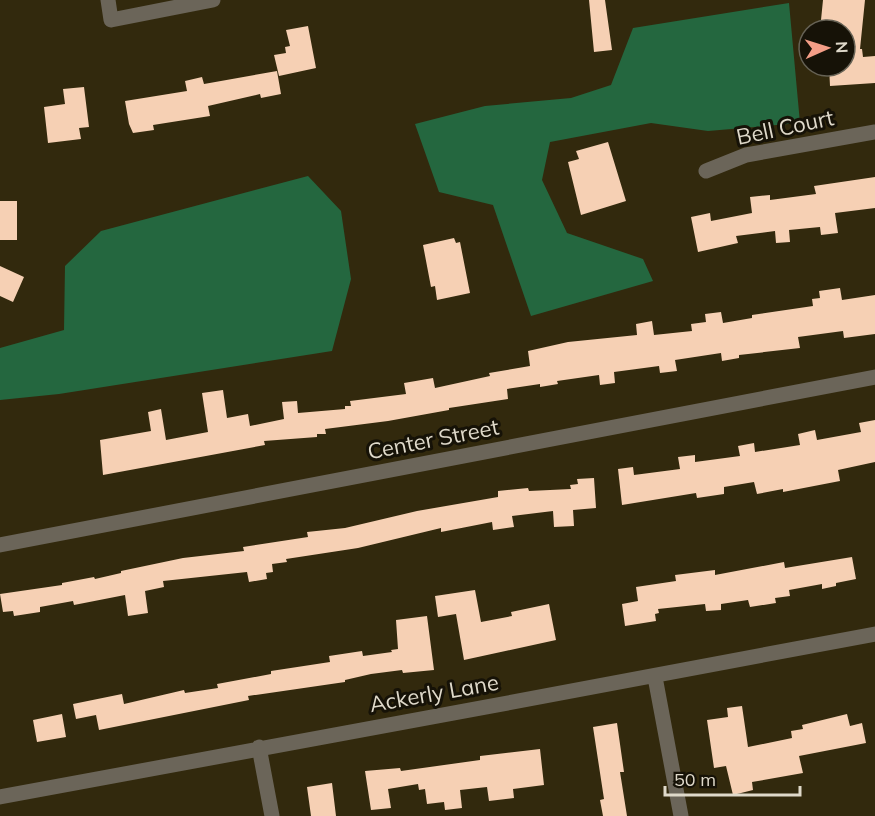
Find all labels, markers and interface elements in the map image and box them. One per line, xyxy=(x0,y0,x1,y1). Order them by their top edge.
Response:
north arrow xyxy=(797,18,857,78)
text: N xyxy=(832,41,852,54)
street label: Bell Court xyxy=(734,103,837,151)
street label: Center Street xyxy=(365,412,501,465)
street label: Ackerly Lane xyxy=(367,668,501,718)
scale bar xyxy=(665,759,800,797)
text: 50 m xyxy=(674,768,716,791)

